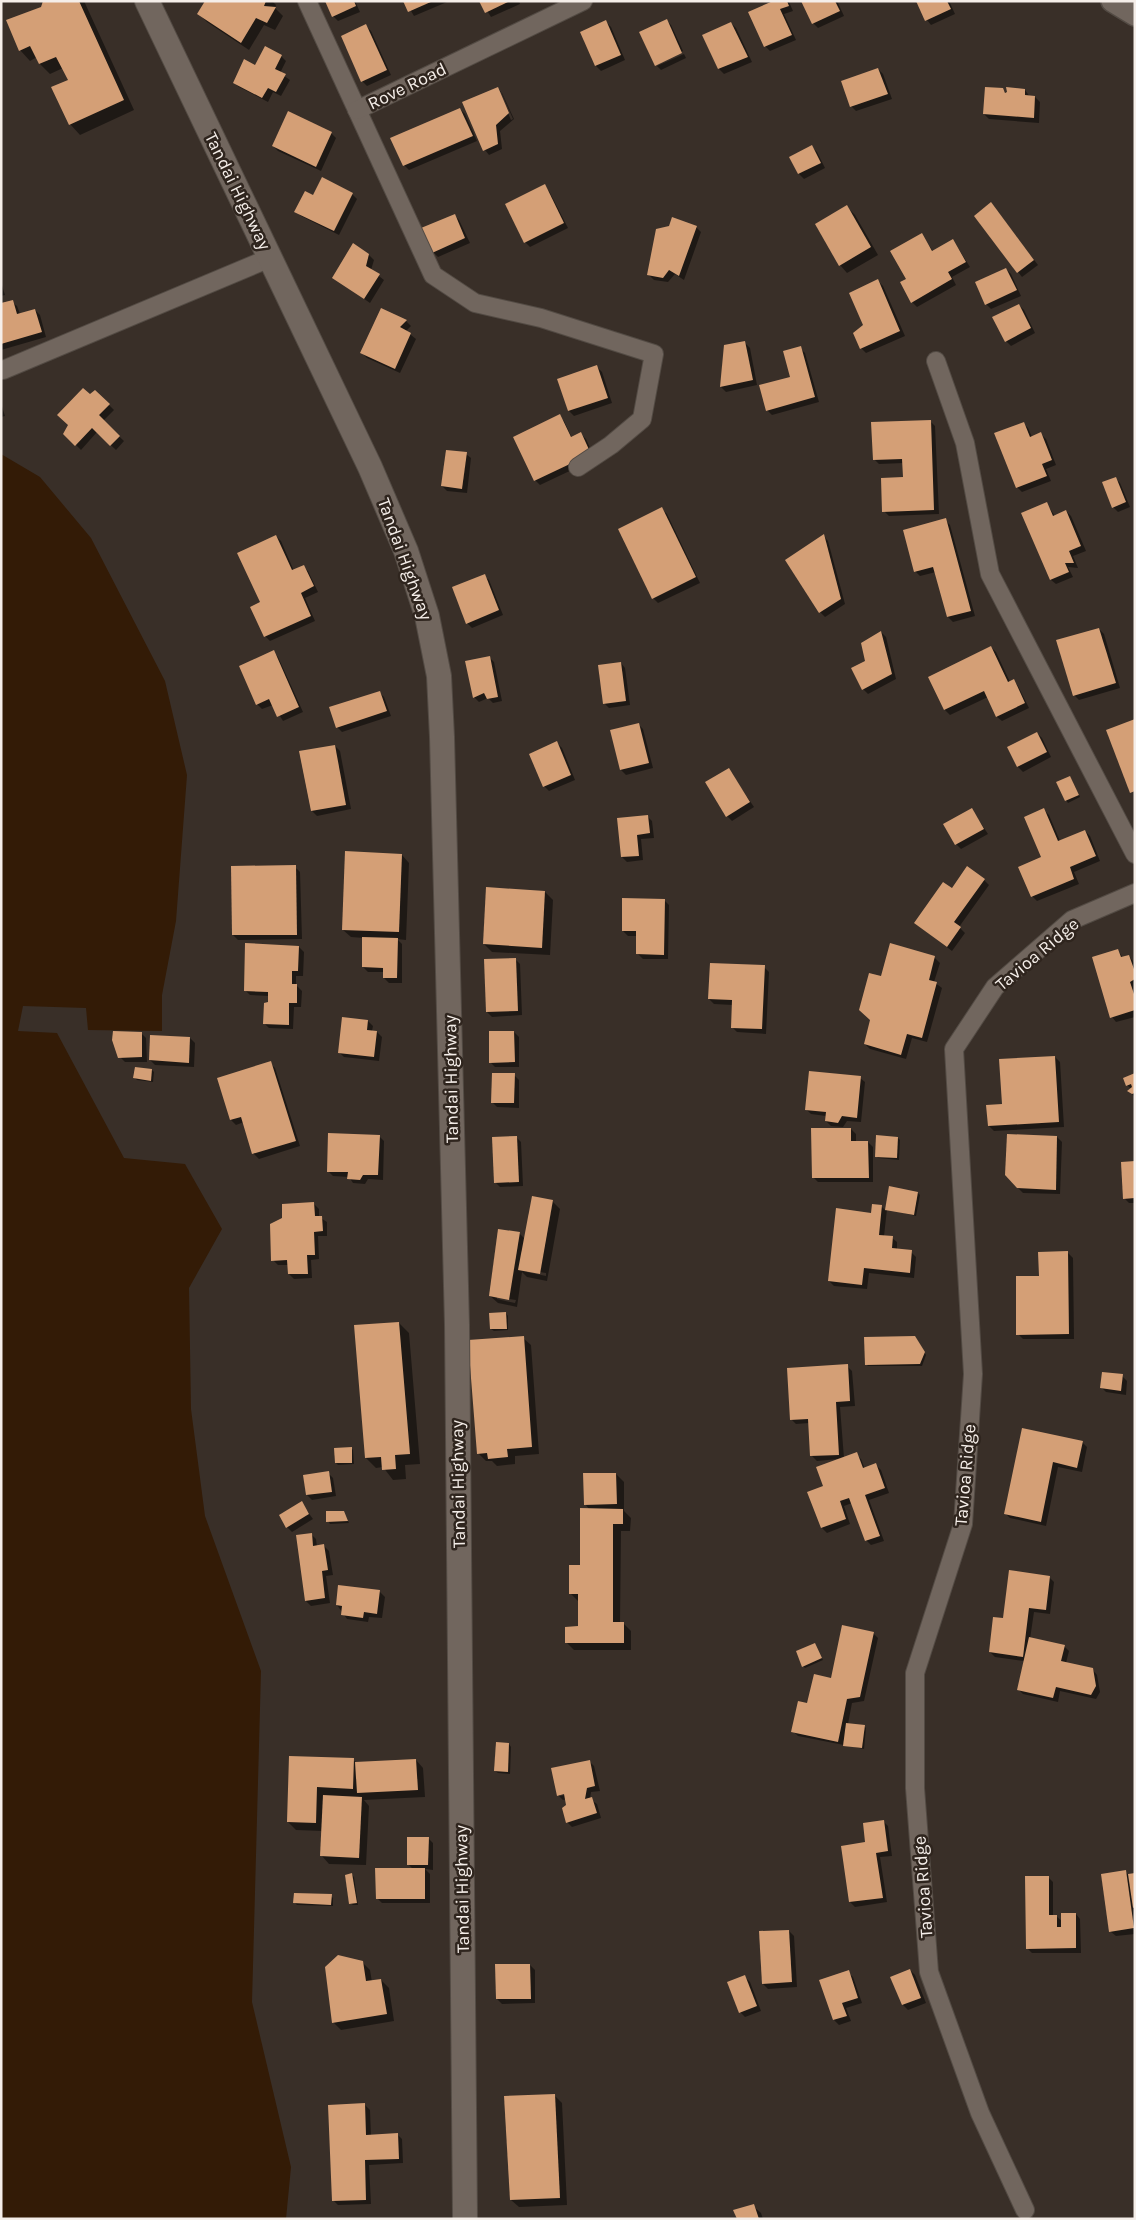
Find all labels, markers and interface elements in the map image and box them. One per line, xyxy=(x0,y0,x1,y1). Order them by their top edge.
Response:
street label: Rove Road xyxy=(364,58,450,114)
street label: Tandai Highway xyxy=(200,129,276,254)
street label: Tandai Highway xyxy=(373,495,437,624)
street label: Tavioa Ridge xyxy=(991,913,1083,995)
street label: Tandai Highway xyxy=(439,1014,463,1143)
street label: Tandai Highway xyxy=(446,1419,470,1548)
street label: Tavioa Ridge xyxy=(950,1423,980,1527)
street label: Tandai Highway xyxy=(450,1824,474,1953)
street label: Tavioa Ridge xyxy=(908,1835,938,1939)

